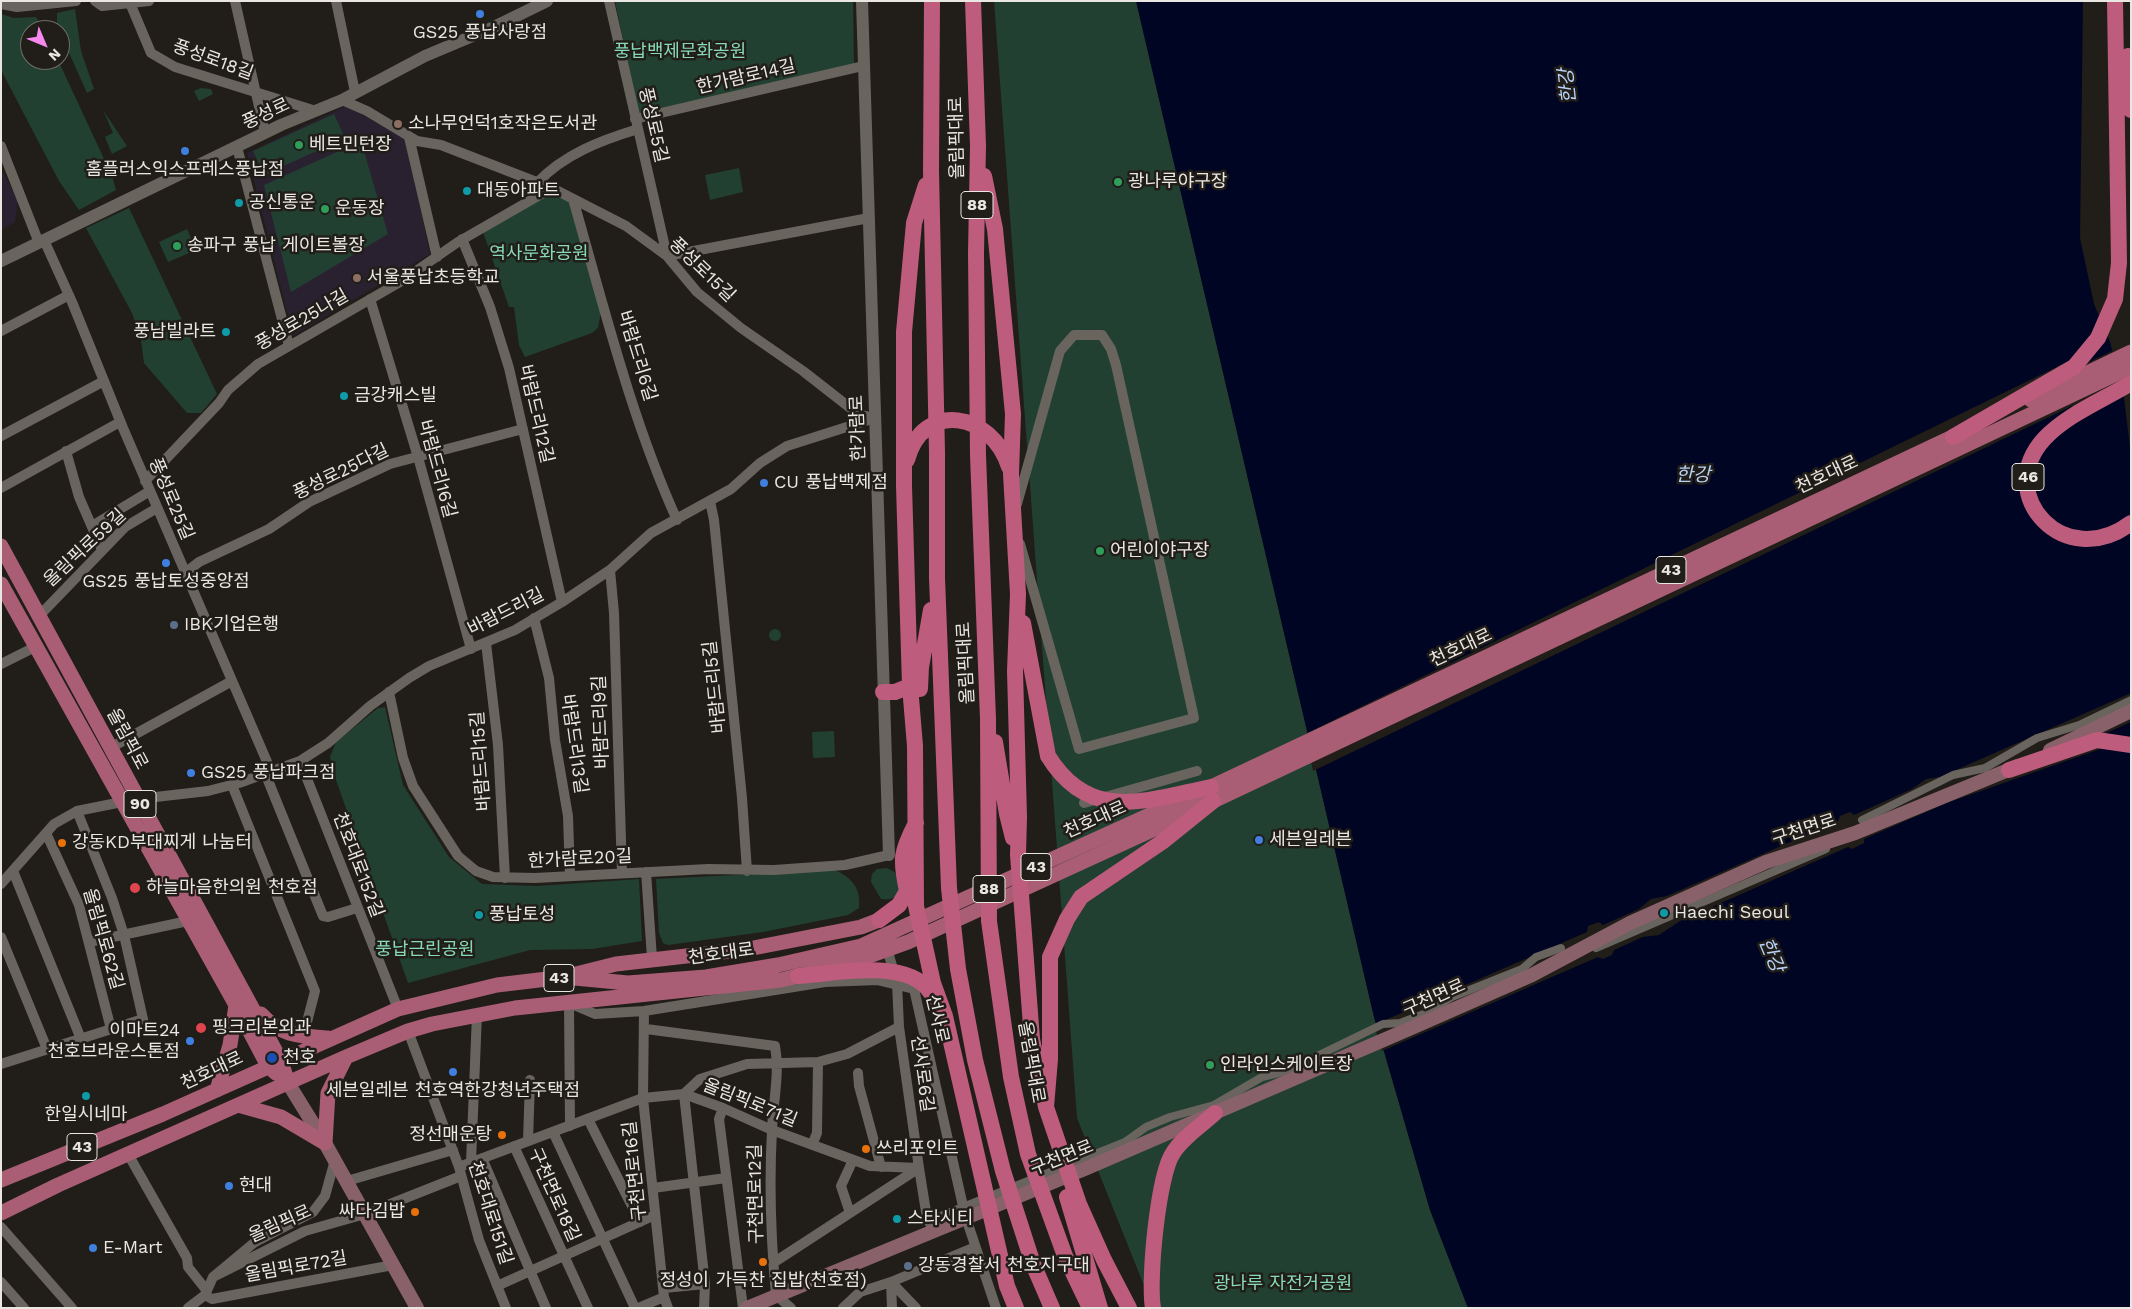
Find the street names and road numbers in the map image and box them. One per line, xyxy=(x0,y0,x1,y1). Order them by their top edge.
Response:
street label: 풍성로18길 xyxy=(170,35,256,85)
street label: 한가람로14길 xyxy=(694,55,798,99)
street label: 풍성로5길 xyxy=(634,85,672,165)
street label: 풍성로 xyxy=(239,94,293,134)
street label: 올림픽대로 xyxy=(945,96,969,180)
road number: 88 xyxy=(961,192,993,218)
street label: 풍성로15길 xyxy=(664,233,740,307)
street label: 풍성로25나길 xyxy=(252,285,352,355)
street label: 바람드리6길 xyxy=(613,308,661,404)
street label: 바람드리12길 xyxy=(514,363,558,465)
street label: 한가람로 xyxy=(846,395,870,461)
street label: 바람드리16길 xyxy=(414,418,460,520)
street label: 풍성로25다길 xyxy=(290,440,392,504)
street label: 천호대로 xyxy=(1792,451,1862,499)
street label: 풍성로25길 xyxy=(144,455,198,543)
road number: 46 xyxy=(2012,464,2044,491)
street label: 올림픽로59길 xyxy=(39,505,131,591)
road number: 43 xyxy=(1656,556,1686,584)
street label: 바람드리길 xyxy=(464,584,548,640)
street label: 올림픽대로 xyxy=(953,621,979,705)
street label: 천호대로 xyxy=(1426,624,1496,672)
street label: 바람드리5길 xyxy=(699,639,731,735)
street label: 바람드리9길 xyxy=(589,675,613,769)
street label: 바람드리13길 xyxy=(556,693,592,795)
street label: 올림픽로 xyxy=(102,705,152,773)
street label: 바람드리15길 xyxy=(467,710,495,812)
road number: 90 xyxy=(124,791,156,818)
street label: 천호대로 xyxy=(1060,797,1130,843)
street label: 천호대로152길 xyxy=(328,809,388,921)
street label: 구천면로 xyxy=(1769,809,1839,851)
street label: 한가람로20길 xyxy=(527,845,633,873)
road number: 43 xyxy=(1021,854,1051,880)
road number: 88 xyxy=(973,876,1005,902)
street label: 올림픽로62길 xyxy=(78,886,128,992)
street label: 천호대로 xyxy=(687,939,755,969)
road number: 43 xyxy=(544,964,574,991)
street label: 구천면로 xyxy=(1399,975,1469,1021)
street label: 선사로 xyxy=(921,992,953,1046)
street label: 올림픽대로 xyxy=(1013,1019,1049,1105)
street label: 선사로6길 xyxy=(906,1034,938,1114)
street label: 천호대로 xyxy=(177,1047,247,1095)
street label: 올림픽로71길 xyxy=(700,1074,800,1132)
street label: 구천면로16길 xyxy=(619,1120,651,1222)
road number: 43 xyxy=(67,1134,97,1160)
street label: 구천면로 xyxy=(1027,1136,1097,1180)
street label: 구천면로12길 xyxy=(744,1144,768,1244)
street label: 구천면로18길 xyxy=(524,1145,584,1245)
street label: 천호대로151길 xyxy=(463,1159,517,1267)
street label: 올림픽로 xyxy=(245,1201,315,1247)
street label: 올림픽로72길 xyxy=(243,1247,349,1287)

